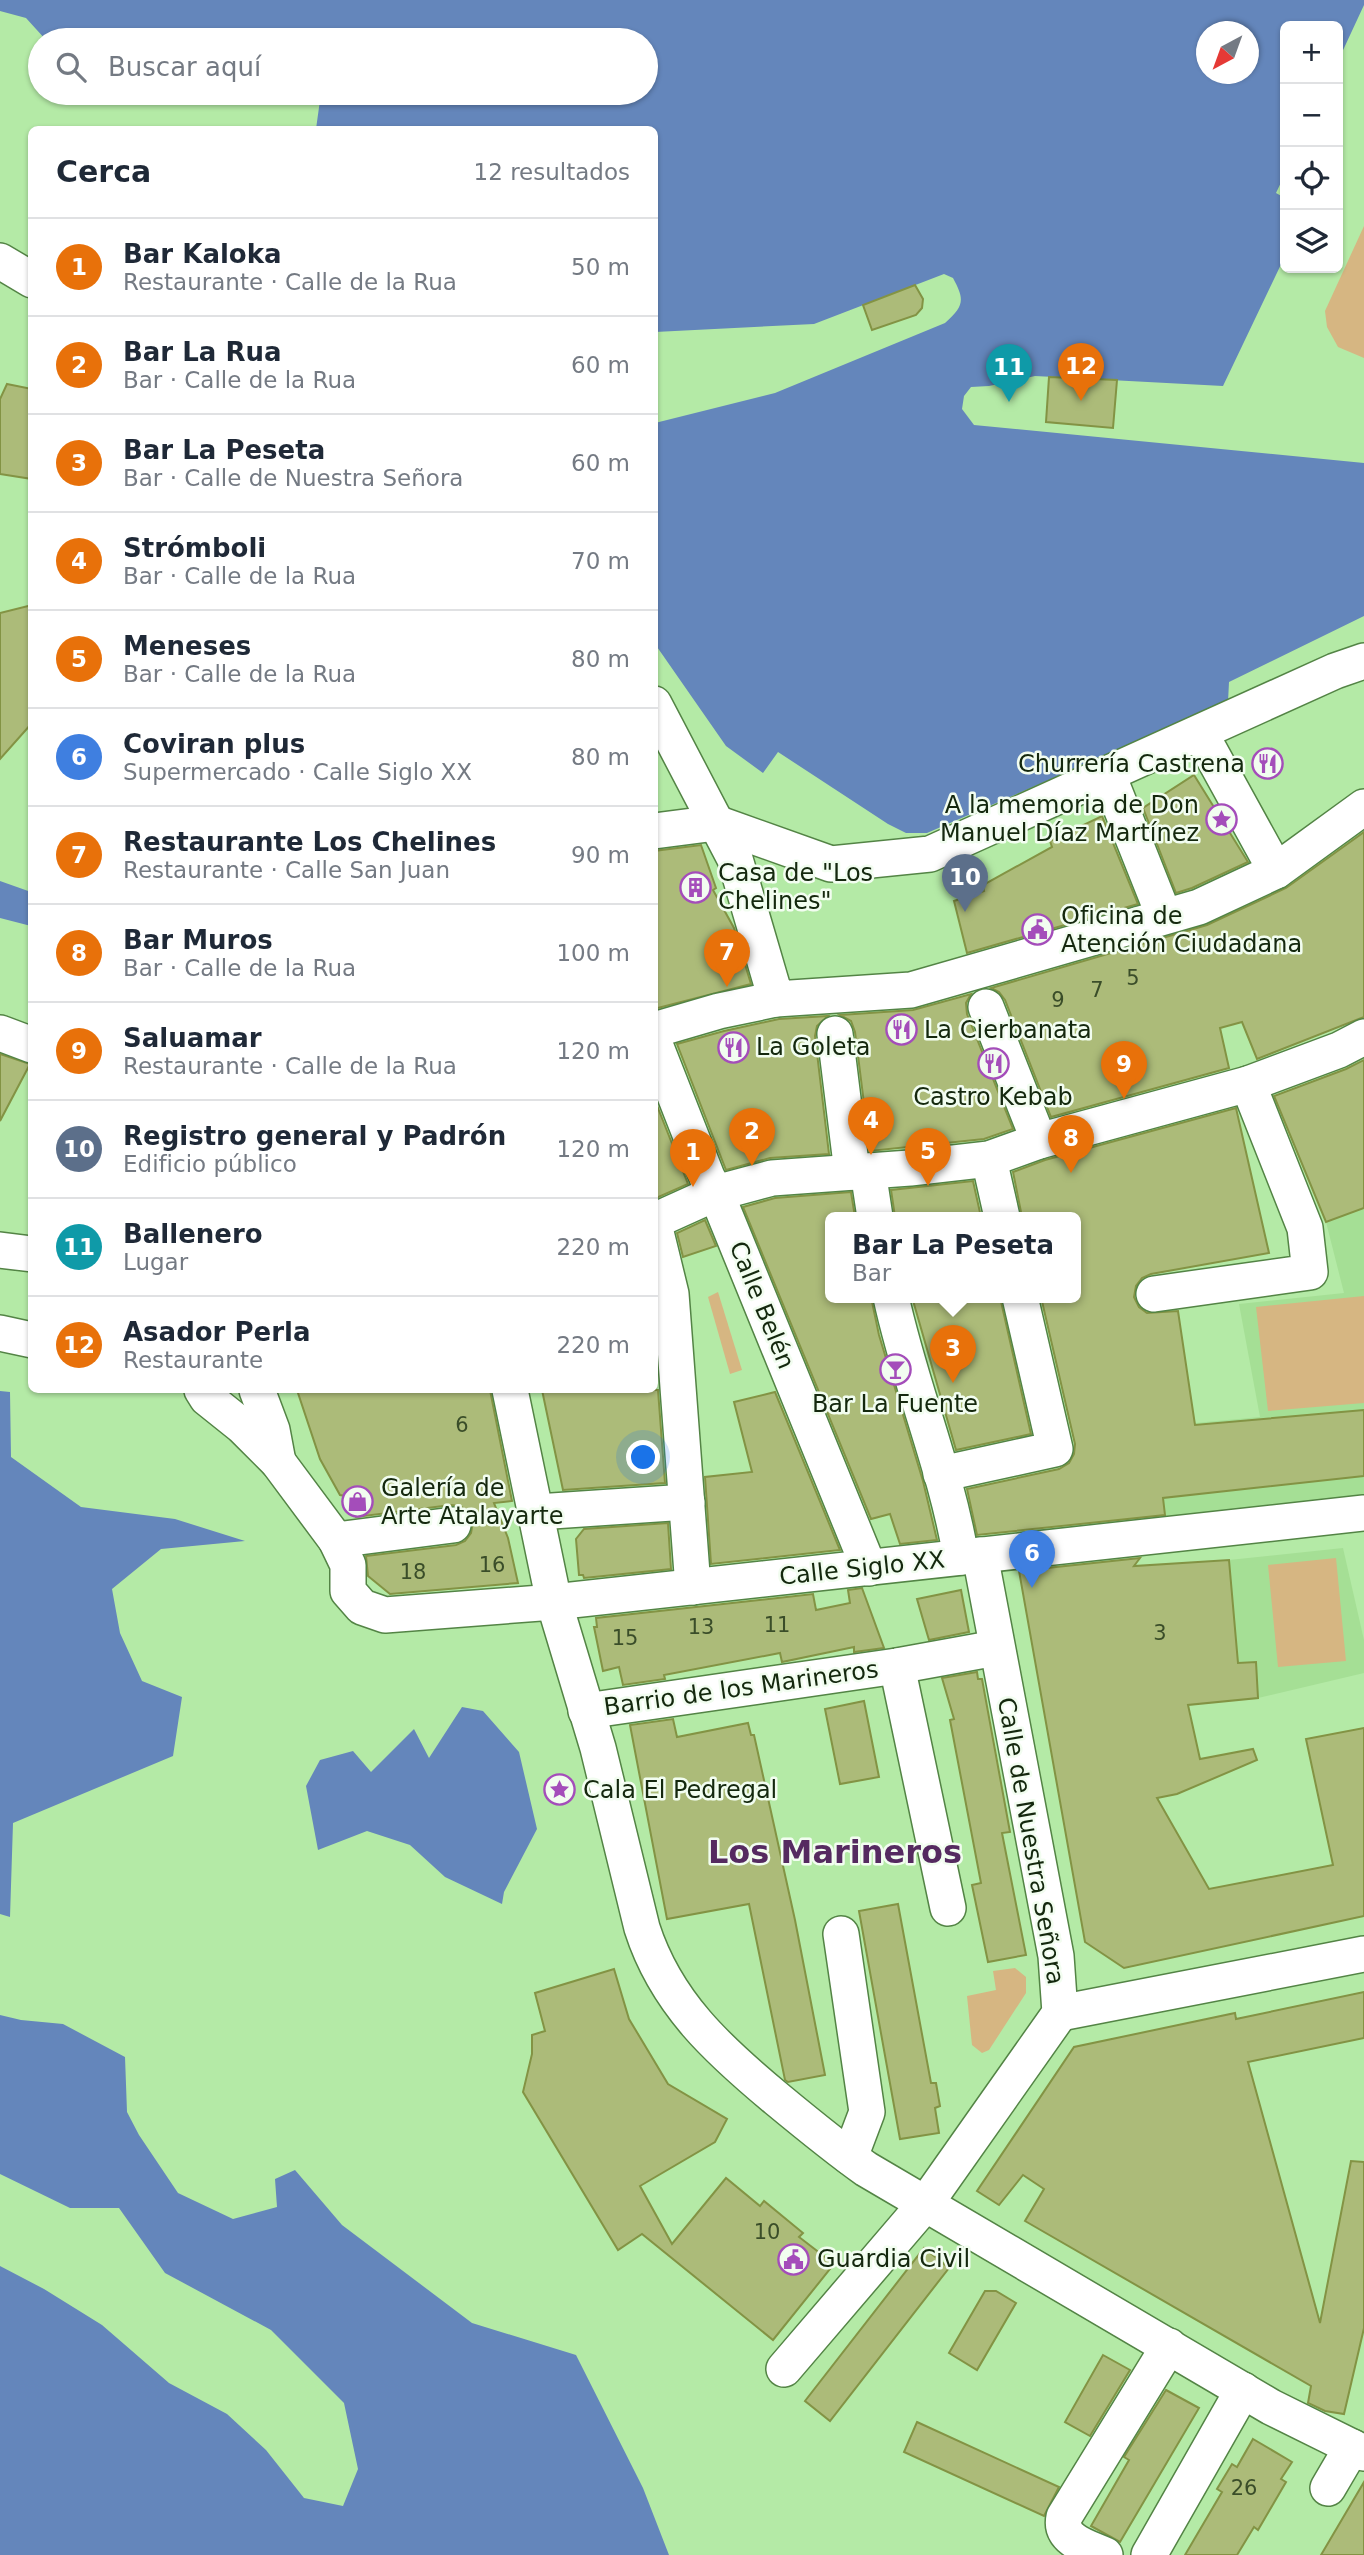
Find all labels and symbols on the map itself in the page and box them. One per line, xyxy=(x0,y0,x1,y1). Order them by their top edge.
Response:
north arrow xyxy=(1196,21,1259,84)
pin: 12 xyxy=(1058,343,1104,401)
pin: 11 xyxy=(986,344,1032,402)
restaurant icon: Churrería Castrena xyxy=(1251,747,1285,781)
place label: Churrería Castrena xyxy=(1018,750,1245,778)
place label: A la memoria de Don Manuel Díaz Martínez xyxy=(940,791,1199,847)
place icon: A la memoria de Don Manuel Díaz Martínez xyxy=(1205,802,1239,836)
pin: 10 xyxy=(942,854,988,912)
place label: Casa de "Los Chelines" xyxy=(718,859,873,915)
building icon: Casa de "Los Chelines" xyxy=(678,870,712,904)
place label: Oficina de Atención Ciudadana xyxy=(1061,902,1302,958)
public building icon: Oficina de Atención Ciudadana xyxy=(1021,913,1055,947)
pin: 7 xyxy=(704,929,750,987)
house number: 5 xyxy=(1126,966,1140,990)
house number: 7 xyxy=(1090,978,1104,1002)
house number: 9 xyxy=(1051,988,1065,1012)
restaurant icon: La Cierbanata xyxy=(884,1013,918,1047)
place label: La Cierbanata xyxy=(924,1016,1092,1044)
restaurant icon: La Goleta xyxy=(716,1030,750,1064)
place label: La Goleta xyxy=(756,1033,871,1061)
pin: 9 xyxy=(1101,1041,1147,1099)
restaurant icon: Castro Kebab xyxy=(976,1046,1010,1080)
place label: Castro Kebab xyxy=(913,1083,1073,1111)
pin: 4 xyxy=(848,1097,894,1155)
pin: 2 xyxy=(729,1108,775,1166)
pin: 8 xyxy=(1048,1115,1094,1173)
pin: 5 xyxy=(905,1128,951,1186)
pin: 1 xyxy=(670,1129,716,1187)
street label: Calle Belén xyxy=(724,1237,800,1373)
pin: 3 xyxy=(930,1325,976,1383)
bar icon: Bar La Fuente xyxy=(878,1353,912,1387)
place label: Bar La Fuente xyxy=(812,1390,978,1418)
house number: 6 xyxy=(455,1413,469,1437)
your location xyxy=(626,1440,660,1474)
place label: Galería de Arte Atalayarte xyxy=(381,1474,564,1530)
shop icon: Galería de Arte Atalayarte xyxy=(341,1485,375,1519)
pin: 6 xyxy=(1009,1530,1055,1588)
street label: Calle Siglo XX xyxy=(778,1545,946,1591)
house number: 16 xyxy=(479,1553,505,1577)
house number: 18 xyxy=(400,1560,426,1584)
house number: 11 xyxy=(764,1613,790,1637)
house number: 13 xyxy=(688,1615,714,1639)
house number: 3 xyxy=(1153,1621,1167,1645)
house number: 15 xyxy=(612,1626,638,1650)
street label: Barrio de los Marineros xyxy=(602,1655,880,1721)
street label: Calle de Nuestra Señora xyxy=(992,1695,1070,1987)
place icon: Cala El Pedregal xyxy=(543,1773,577,1807)
place label: Cala El Pedregal xyxy=(583,1776,777,1804)
district label: Los Marineros xyxy=(708,1833,962,1871)
house number: 10 xyxy=(754,2220,780,2244)
public building icon: Guardia Civil xyxy=(777,2242,811,2276)
place label: Guardia Civil xyxy=(817,2245,970,2273)
house number: 26 xyxy=(1231,2476,1257,2500)

